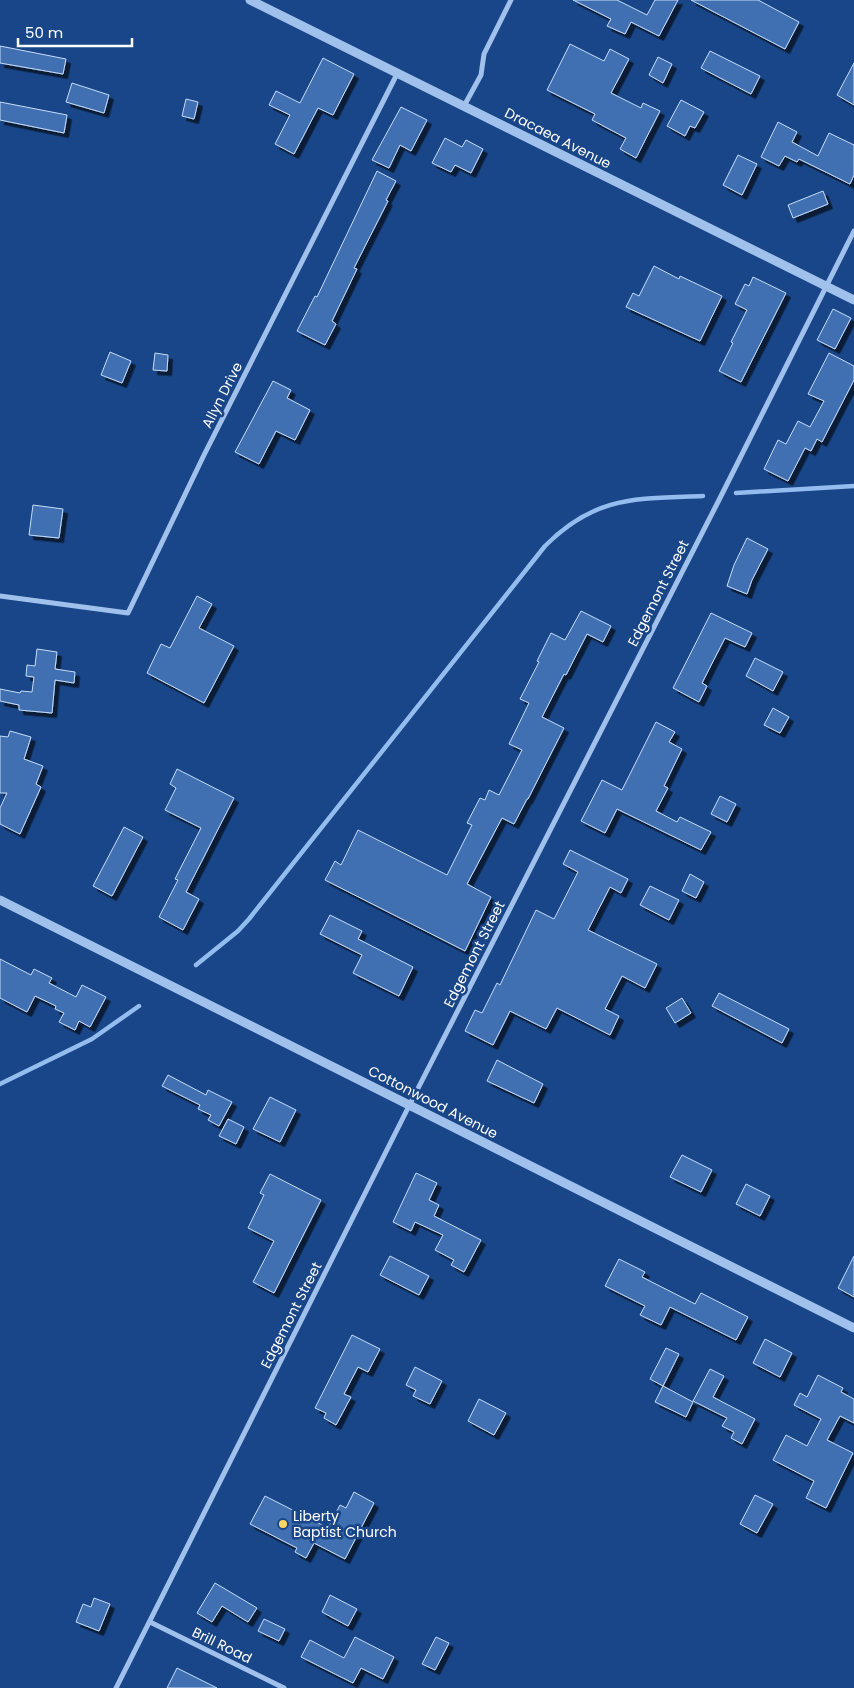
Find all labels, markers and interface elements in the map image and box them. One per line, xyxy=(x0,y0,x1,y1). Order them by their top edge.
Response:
scale bar xyxy=(18,15,131,47)
text: 50 m xyxy=(25,22,63,43)
street label: Dracaea Avenue xyxy=(501,103,615,174)
street label: Allyn Drive xyxy=(197,358,247,432)
street label: Edgemont Street xyxy=(623,536,693,650)
street label: Edgemont Street xyxy=(439,897,509,1011)
street label: Cottonwood Avenue xyxy=(365,1061,502,1144)
street label: Edgemont Street xyxy=(256,1258,326,1372)
place label: Liberty Baptist Church xyxy=(293,1506,397,1542)
marker: Liberty Baptist Church xyxy=(277,1518,289,1530)
street label: Brill Road xyxy=(189,1622,255,1668)

